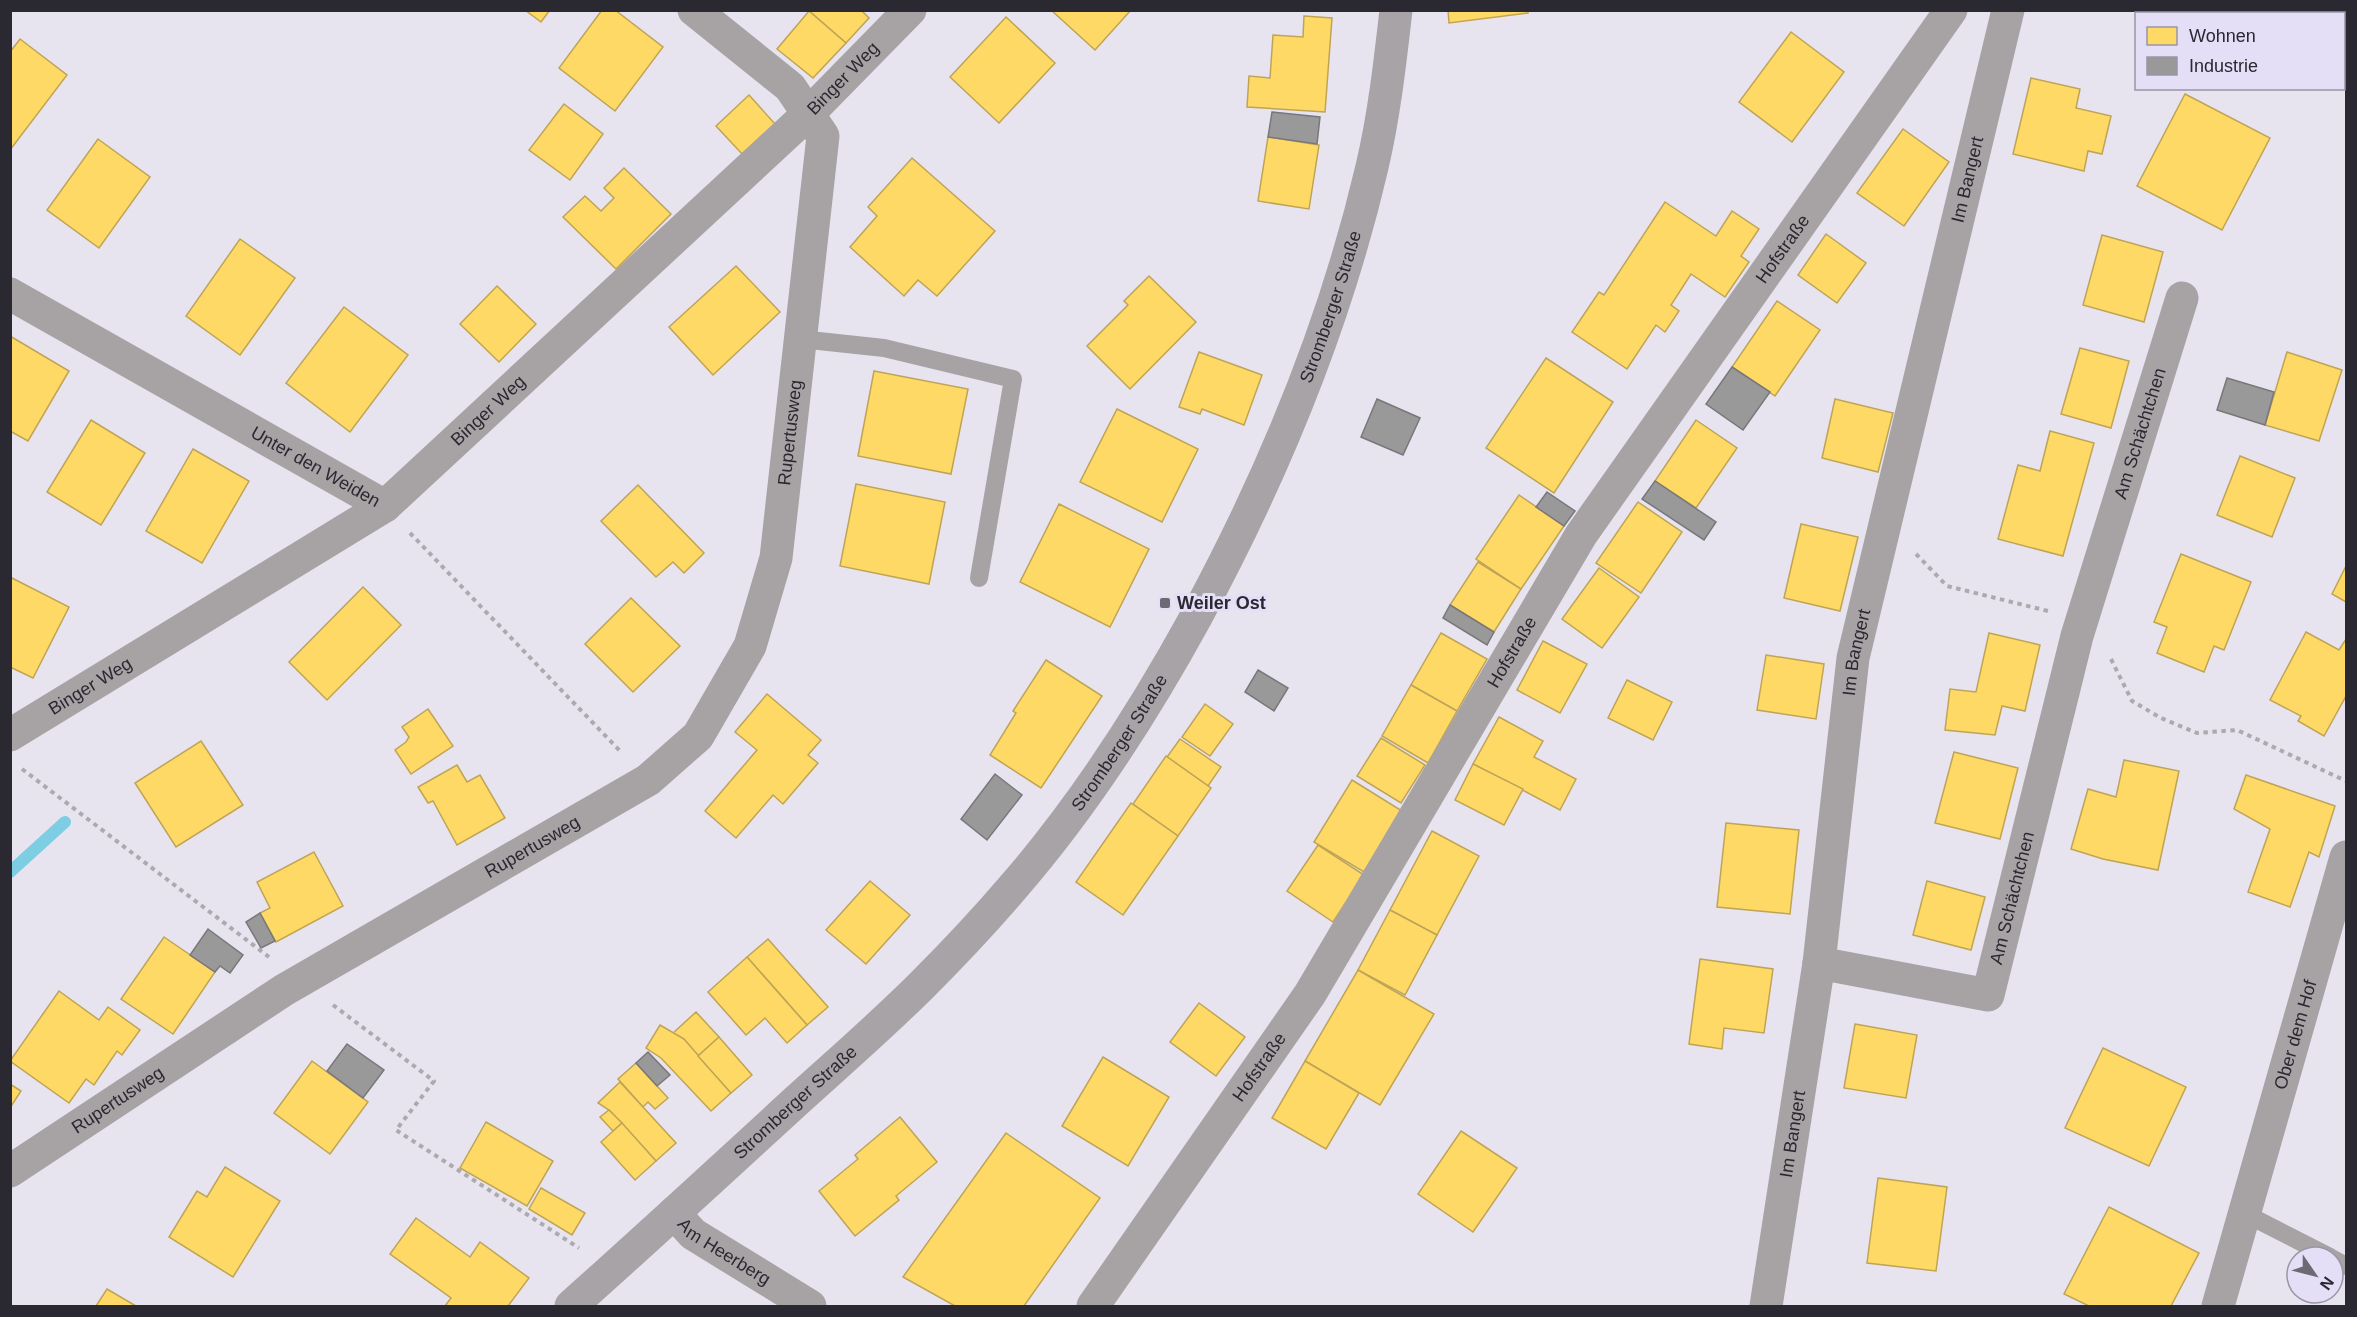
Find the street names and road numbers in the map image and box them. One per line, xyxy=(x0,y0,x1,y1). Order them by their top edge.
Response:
street label: Binger Weg xyxy=(803,38,883,119)
street label: Im Bangert xyxy=(1947,134,1987,225)
street label: Hofstraße xyxy=(1752,211,1814,287)
street label: Stromberger Straße xyxy=(1296,228,1365,386)
street label: Am Schächtchen xyxy=(2110,365,2170,501)
street label: Binger Weg xyxy=(447,371,529,450)
street label: Rupertusweg xyxy=(774,379,806,487)
street label: Unter den Weiden xyxy=(248,422,384,511)
street label: Im Bangert xyxy=(1839,607,1874,697)
street label: Hofstraße xyxy=(1483,613,1541,691)
street label: Binger Weg xyxy=(45,653,135,719)
street label: Stromberger Straße xyxy=(1067,671,1171,815)
street label: Rupertusweg xyxy=(481,812,583,882)
street label: Am Schächtchen xyxy=(1986,829,2038,966)
street label: Ober dem Hof xyxy=(2270,977,2321,1092)
street label: Hofstraße xyxy=(1228,1029,1290,1105)
street label: Stromberger Straße xyxy=(730,1041,861,1163)
street label: Rupertusweg xyxy=(68,1062,167,1137)
street label: Im Bangert xyxy=(1776,1089,1809,1179)
street label: Am Heerberg xyxy=(674,1214,774,1289)

